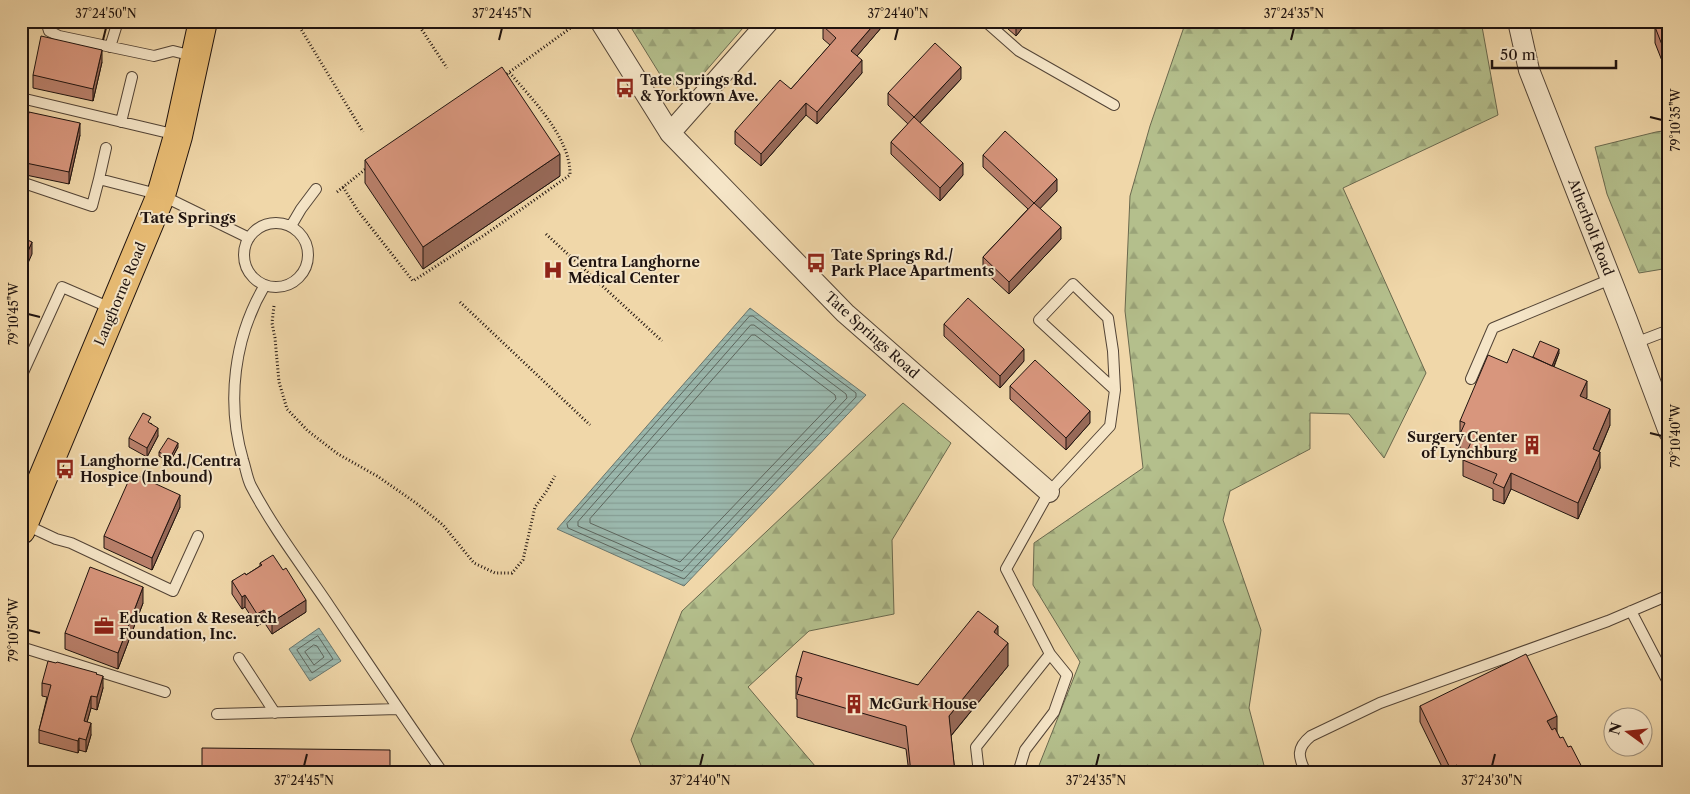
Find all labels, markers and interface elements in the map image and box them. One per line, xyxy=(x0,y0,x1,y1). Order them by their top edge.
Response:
text: 37°24'50"N xyxy=(75,6,137,21)
text: 37°24'45"N xyxy=(472,6,532,21)
text: 37°24'40"N xyxy=(867,6,929,21)
text: 37°24'35"N xyxy=(1264,6,1324,21)
scale bar xyxy=(1492,38,1616,70)
text: 50 m xyxy=(1500,45,1536,64)
place label: Tate Springs Rd. & Yorktown Ave. xyxy=(640,71,759,105)
bus stop icon: Tate Springs Rd. & Yorktown Ave. xyxy=(614,77,636,99)
text: 79°10'35"W xyxy=(1668,88,1683,151)
street label: Atherholt Road xyxy=(1564,175,1618,278)
district label: Tate Springs xyxy=(140,208,236,227)
street label: Langhorne Road xyxy=(90,239,150,349)
place label: Tate Springs Rd./ Park Place Apartments xyxy=(831,246,994,280)
bus stop icon: Tate Springs Rd./ Park Place Apartments xyxy=(805,252,827,274)
place label: Centra Langhorne Medical Center xyxy=(568,253,700,287)
hospital icon: Centra Langhorne Medical Center xyxy=(542,259,564,281)
text: 79°10'45"W xyxy=(6,282,21,345)
street label: Tate Springs Road xyxy=(821,288,923,382)
text: 79°10'40"W xyxy=(1668,403,1683,468)
place label: Surgery Center of Lynchburg xyxy=(1407,428,1518,462)
building icon: Surgery Center of Lynchburg xyxy=(1521,434,1543,456)
place label: Langhorne Rd./Centra Hospice (Inbound) xyxy=(80,452,242,486)
bus stop icon: Langhorne Rd./Centra Hospice (Inbound) xyxy=(54,458,76,480)
text: 79°10'50"W xyxy=(6,597,21,662)
place label: Education & Research Foundation, Inc. xyxy=(119,609,278,643)
office icon: Education & Research Foundation, Inc. xyxy=(93,615,115,637)
building icon: McGurk House xyxy=(843,693,865,715)
place label: McGurk House xyxy=(869,695,977,713)
north arrow xyxy=(1602,706,1652,756)
text: N xyxy=(1605,720,1626,737)
text: 37°24'45"N xyxy=(274,773,334,788)
text: 37°24'40"N xyxy=(669,773,731,788)
text: 37°24'35"N xyxy=(1066,773,1126,788)
text: 37°24'30"N xyxy=(1461,773,1523,788)

